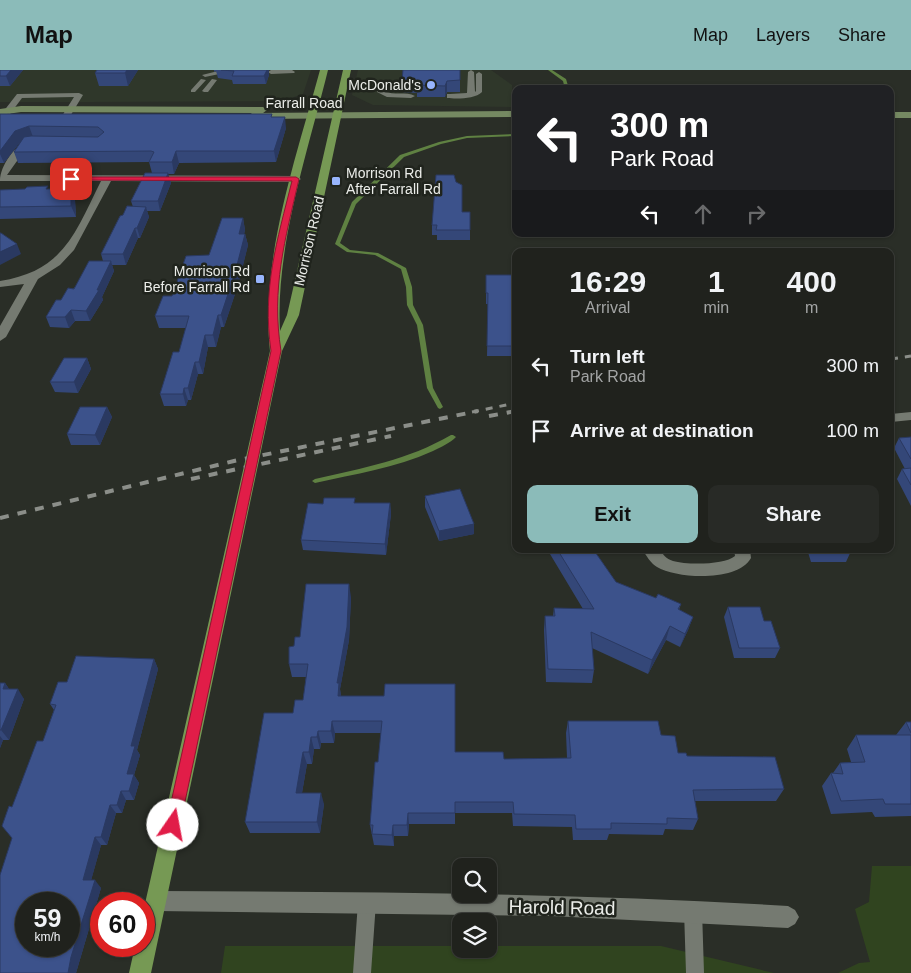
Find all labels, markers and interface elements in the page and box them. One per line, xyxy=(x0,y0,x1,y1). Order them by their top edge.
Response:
text: Map xyxy=(25,21,73,48)
text: Map xyxy=(693,25,728,45)
text: Layers xyxy=(756,25,810,45)
text: Share xyxy=(838,25,886,45)
place label: McDonald's xyxy=(348,77,421,93)
marker: McDonald's xyxy=(425,79,437,91)
street label: Farrall Road xyxy=(265,95,343,111)
icon: left xyxy=(527,105,592,170)
text: 300 m xyxy=(610,105,709,144)
text: Park Road xyxy=(610,146,714,171)
pin xyxy=(50,158,92,200)
icon: arrive xyxy=(57,165,85,193)
place label: Morrison Rd After Farrall Rd xyxy=(346,165,441,197)
marker: Morrison Rd After Farrall Rd xyxy=(330,175,342,187)
street label: Morrison Road xyxy=(291,194,327,288)
icon: left xyxy=(636,200,664,228)
icon: ahead xyxy=(689,200,717,228)
icon: right xyxy=(742,200,770,228)
place label: Morrison Rd Before Farrall Rd xyxy=(143,263,250,295)
text: 16:29 xyxy=(569,265,646,298)
text: 1 xyxy=(708,265,725,298)
text: 400 xyxy=(787,265,837,298)
marker: Morrison Rd Before Farrall Rd xyxy=(254,273,266,285)
text: Arrival xyxy=(585,299,630,316)
text: min xyxy=(703,299,729,316)
text: m xyxy=(805,299,818,316)
text: Turn left xyxy=(570,346,645,367)
icon: left xyxy=(527,352,555,380)
text: 300 m xyxy=(826,355,879,376)
text: Park Road xyxy=(570,368,646,385)
icon: arrive xyxy=(527,417,555,445)
text: Arrive at destination xyxy=(570,420,754,441)
text: 100 m xyxy=(826,420,879,441)
button: Exit xyxy=(527,485,698,543)
button: Share xyxy=(708,485,879,543)
position arrow xyxy=(146,798,198,850)
map controls xyxy=(452,858,497,958)
button: search xyxy=(452,858,497,903)
speed limit sign: 60 xyxy=(90,892,155,957)
street label: Harold Road xyxy=(508,896,616,919)
text: 59 xyxy=(34,904,61,932)
button: layers xyxy=(452,913,497,958)
text: km/h xyxy=(34,930,61,944)

